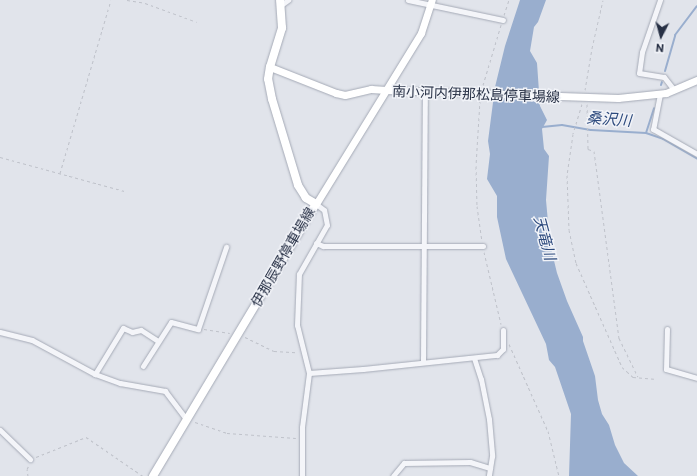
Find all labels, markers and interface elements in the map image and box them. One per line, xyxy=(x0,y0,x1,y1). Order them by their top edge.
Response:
north arrow xyxy=(641,16,681,56)
text: N xyxy=(655,42,664,55)
street label: 南小河内伊那松島停車場線 xyxy=(392,83,560,105)
water label: 桑沢川 xyxy=(586,108,632,130)
street label: 伊那辰野停車場線 xyxy=(248,204,318,310)
water label: 天竜川 xyxy=(530,214,560,262)

